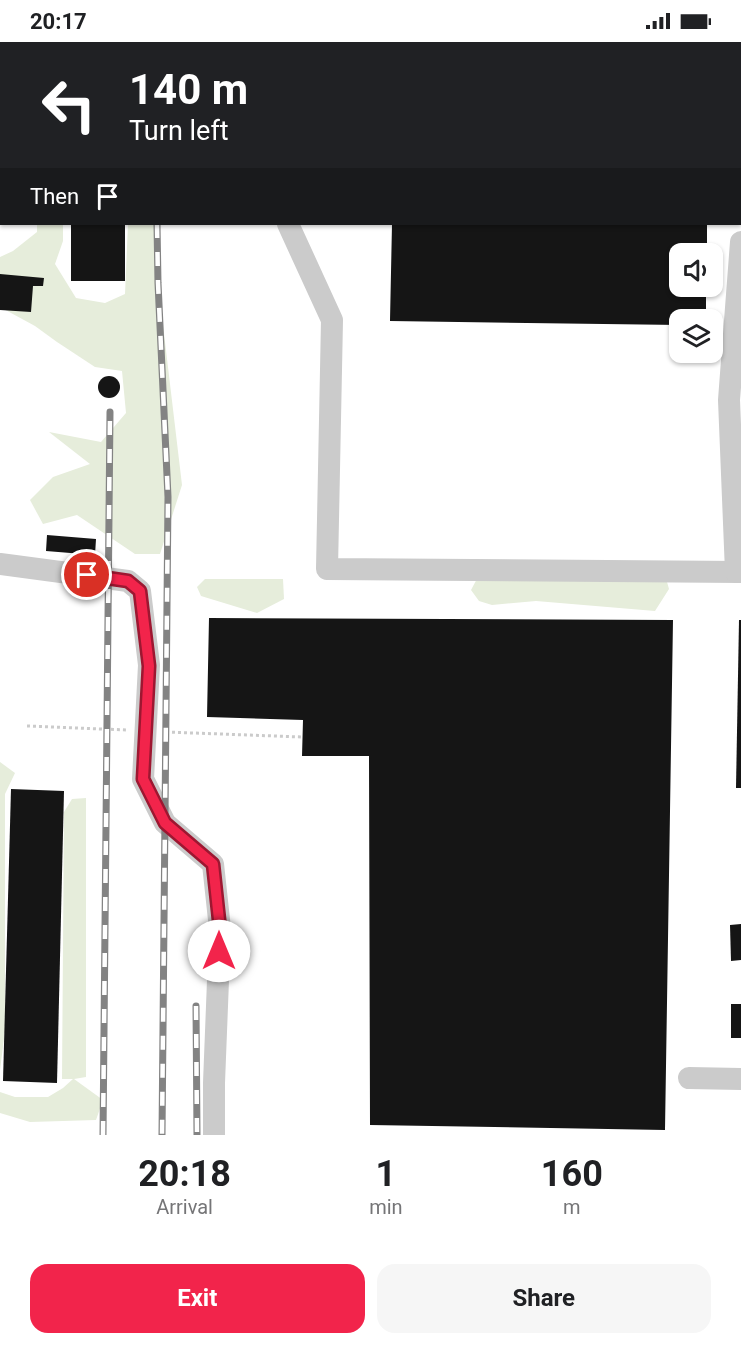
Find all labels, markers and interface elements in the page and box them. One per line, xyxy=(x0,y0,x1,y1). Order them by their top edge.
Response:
text: 20:17 xyxy=(30,9,87,34)
text: 140 m xyxy=(129,65,248,114)
icon: left xyxy=(30,66,108,144)
text: Turn left xyxy=(129,115,229,147)
icon: arrive xyxy=(91,180,124,213)
text: Then xyxy=(30,184,79,209)
map controls xyxy=(669,243,723,363)
button: sound xyxy=(669,243,723,297)
button: layers xyxy=(669,309,723,363)
pin xyxy=(61,549,112,600)
icon: arrive xyxy=(70,558,103,591)
position arrow xyxy=(187,919,251,983)
text: 20:18 xyxy=(138,1153,231,1195)
text: 1 xyxy=(376,1153,396,1195)
text: 160 xyxy=(541,1153,603,1195)
text: Arrival xyxy=(156,1195,213,1219)
text: min xyxy=(369,1195,403,1219)
text: m xyxy=(563,1195,581,1219)
button: Exit xyxy=(30,1264,365,1333)
button: Share xyxy=(377,1264,711,1333)

